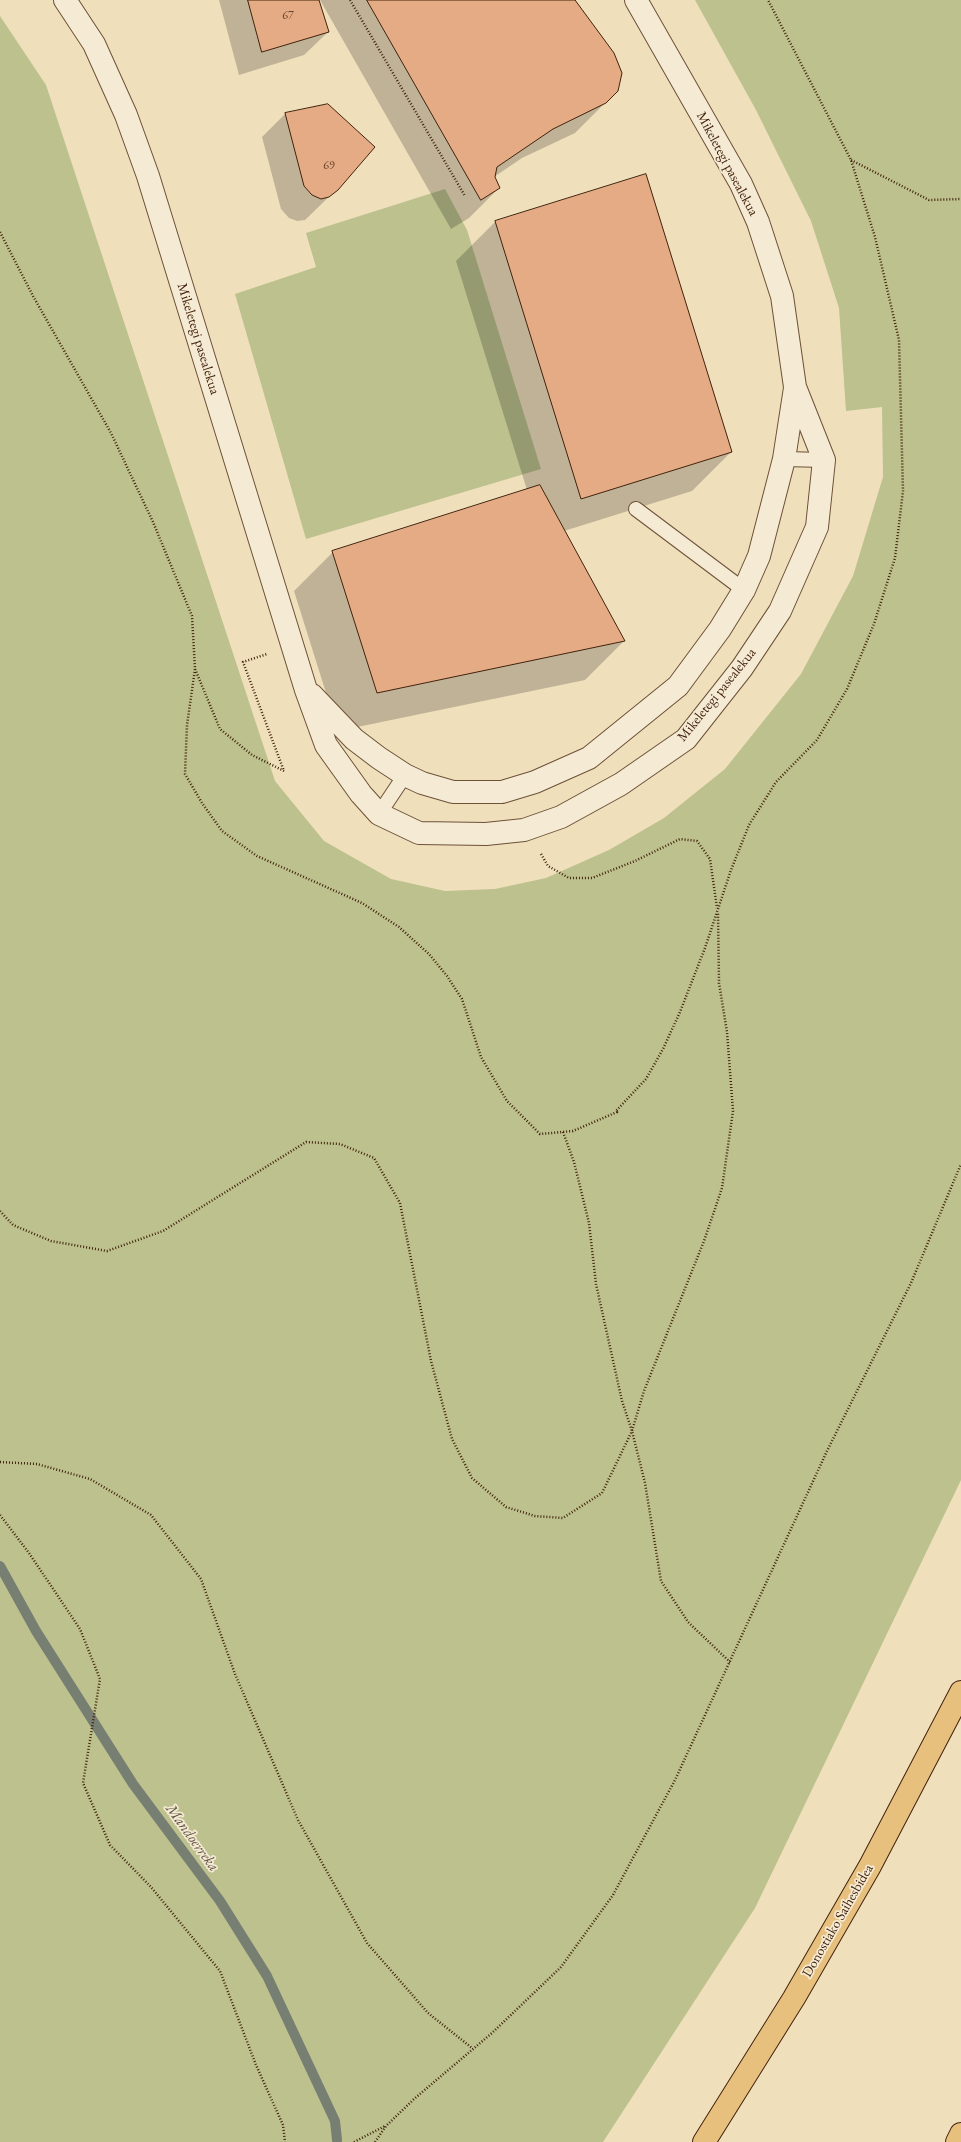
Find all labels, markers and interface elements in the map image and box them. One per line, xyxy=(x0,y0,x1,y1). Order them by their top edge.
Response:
house number: 67 xyxy=(282,9,294,23)
street label: Mikeletegi pasealekua xyxy=(692,109,762,219)
house number: 69 xyxy=(323,159,335,173)
street label: Mikeletegi pasealekua xyxy=(173,281,223,397)
street label: Mikeletegi pasealekua xyxy=(674,645,760,745)
water label: Mandoerreka xyxy=(162,1801,222,1875)
street label: Donostiako Saihesbidea xyxy=(799,1862,877,1980)

